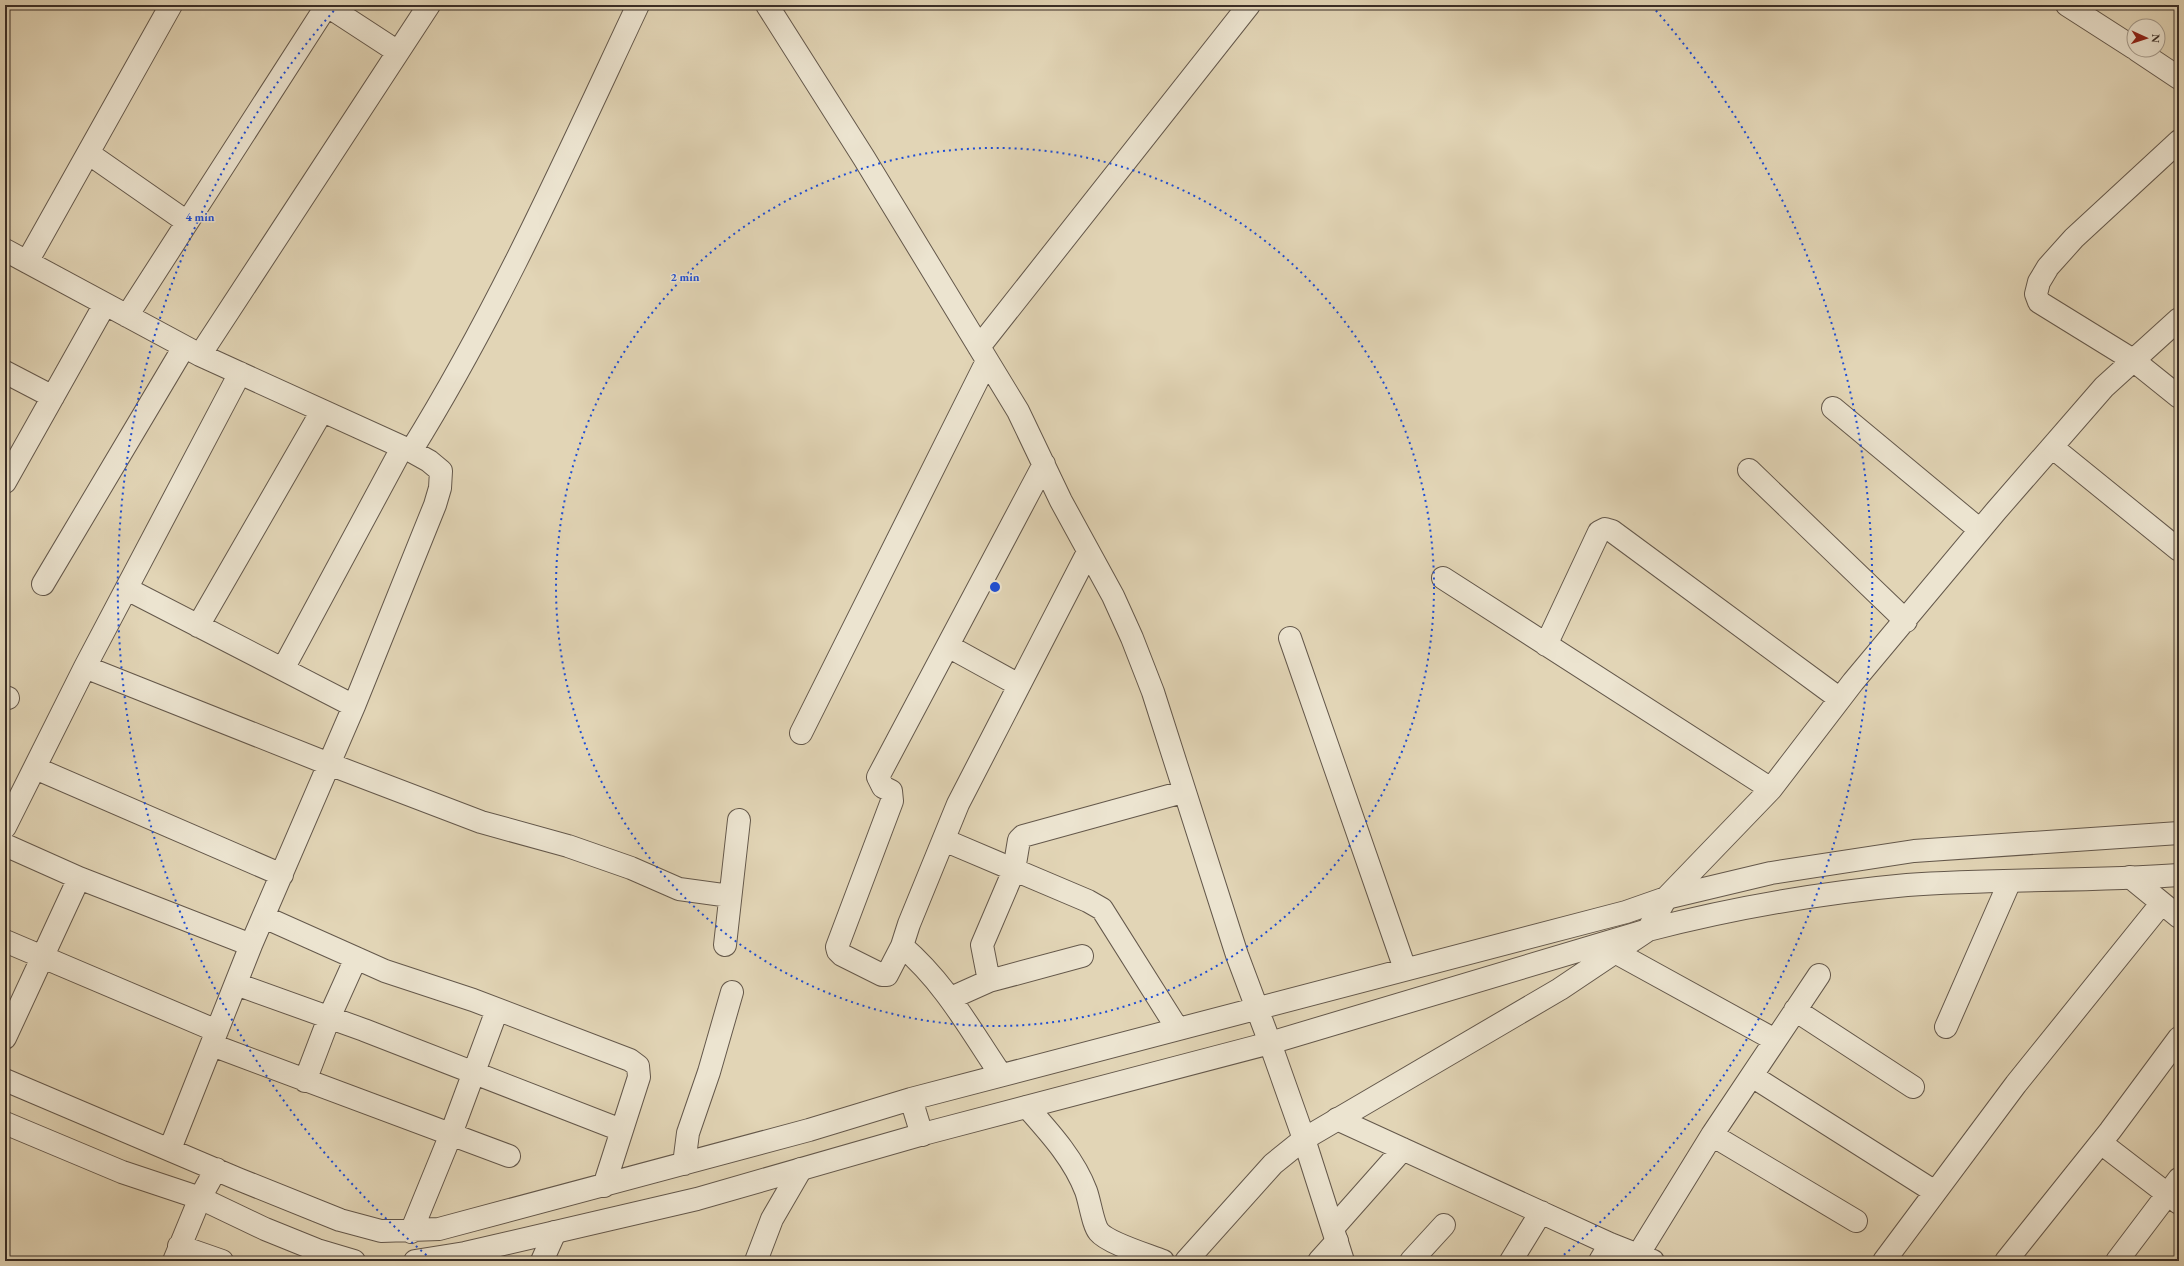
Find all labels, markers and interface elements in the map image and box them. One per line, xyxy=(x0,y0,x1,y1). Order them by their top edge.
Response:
north arrow xyxy=(2126,18,2166,58)
text: N xyxy=(2149,34,2163,43)
text: 4 min xyxy=(185,209,215,225)
text: 2 min xyxy=(670,269,700,285)
centre of rings xyxy=(988,580,1002,594)

